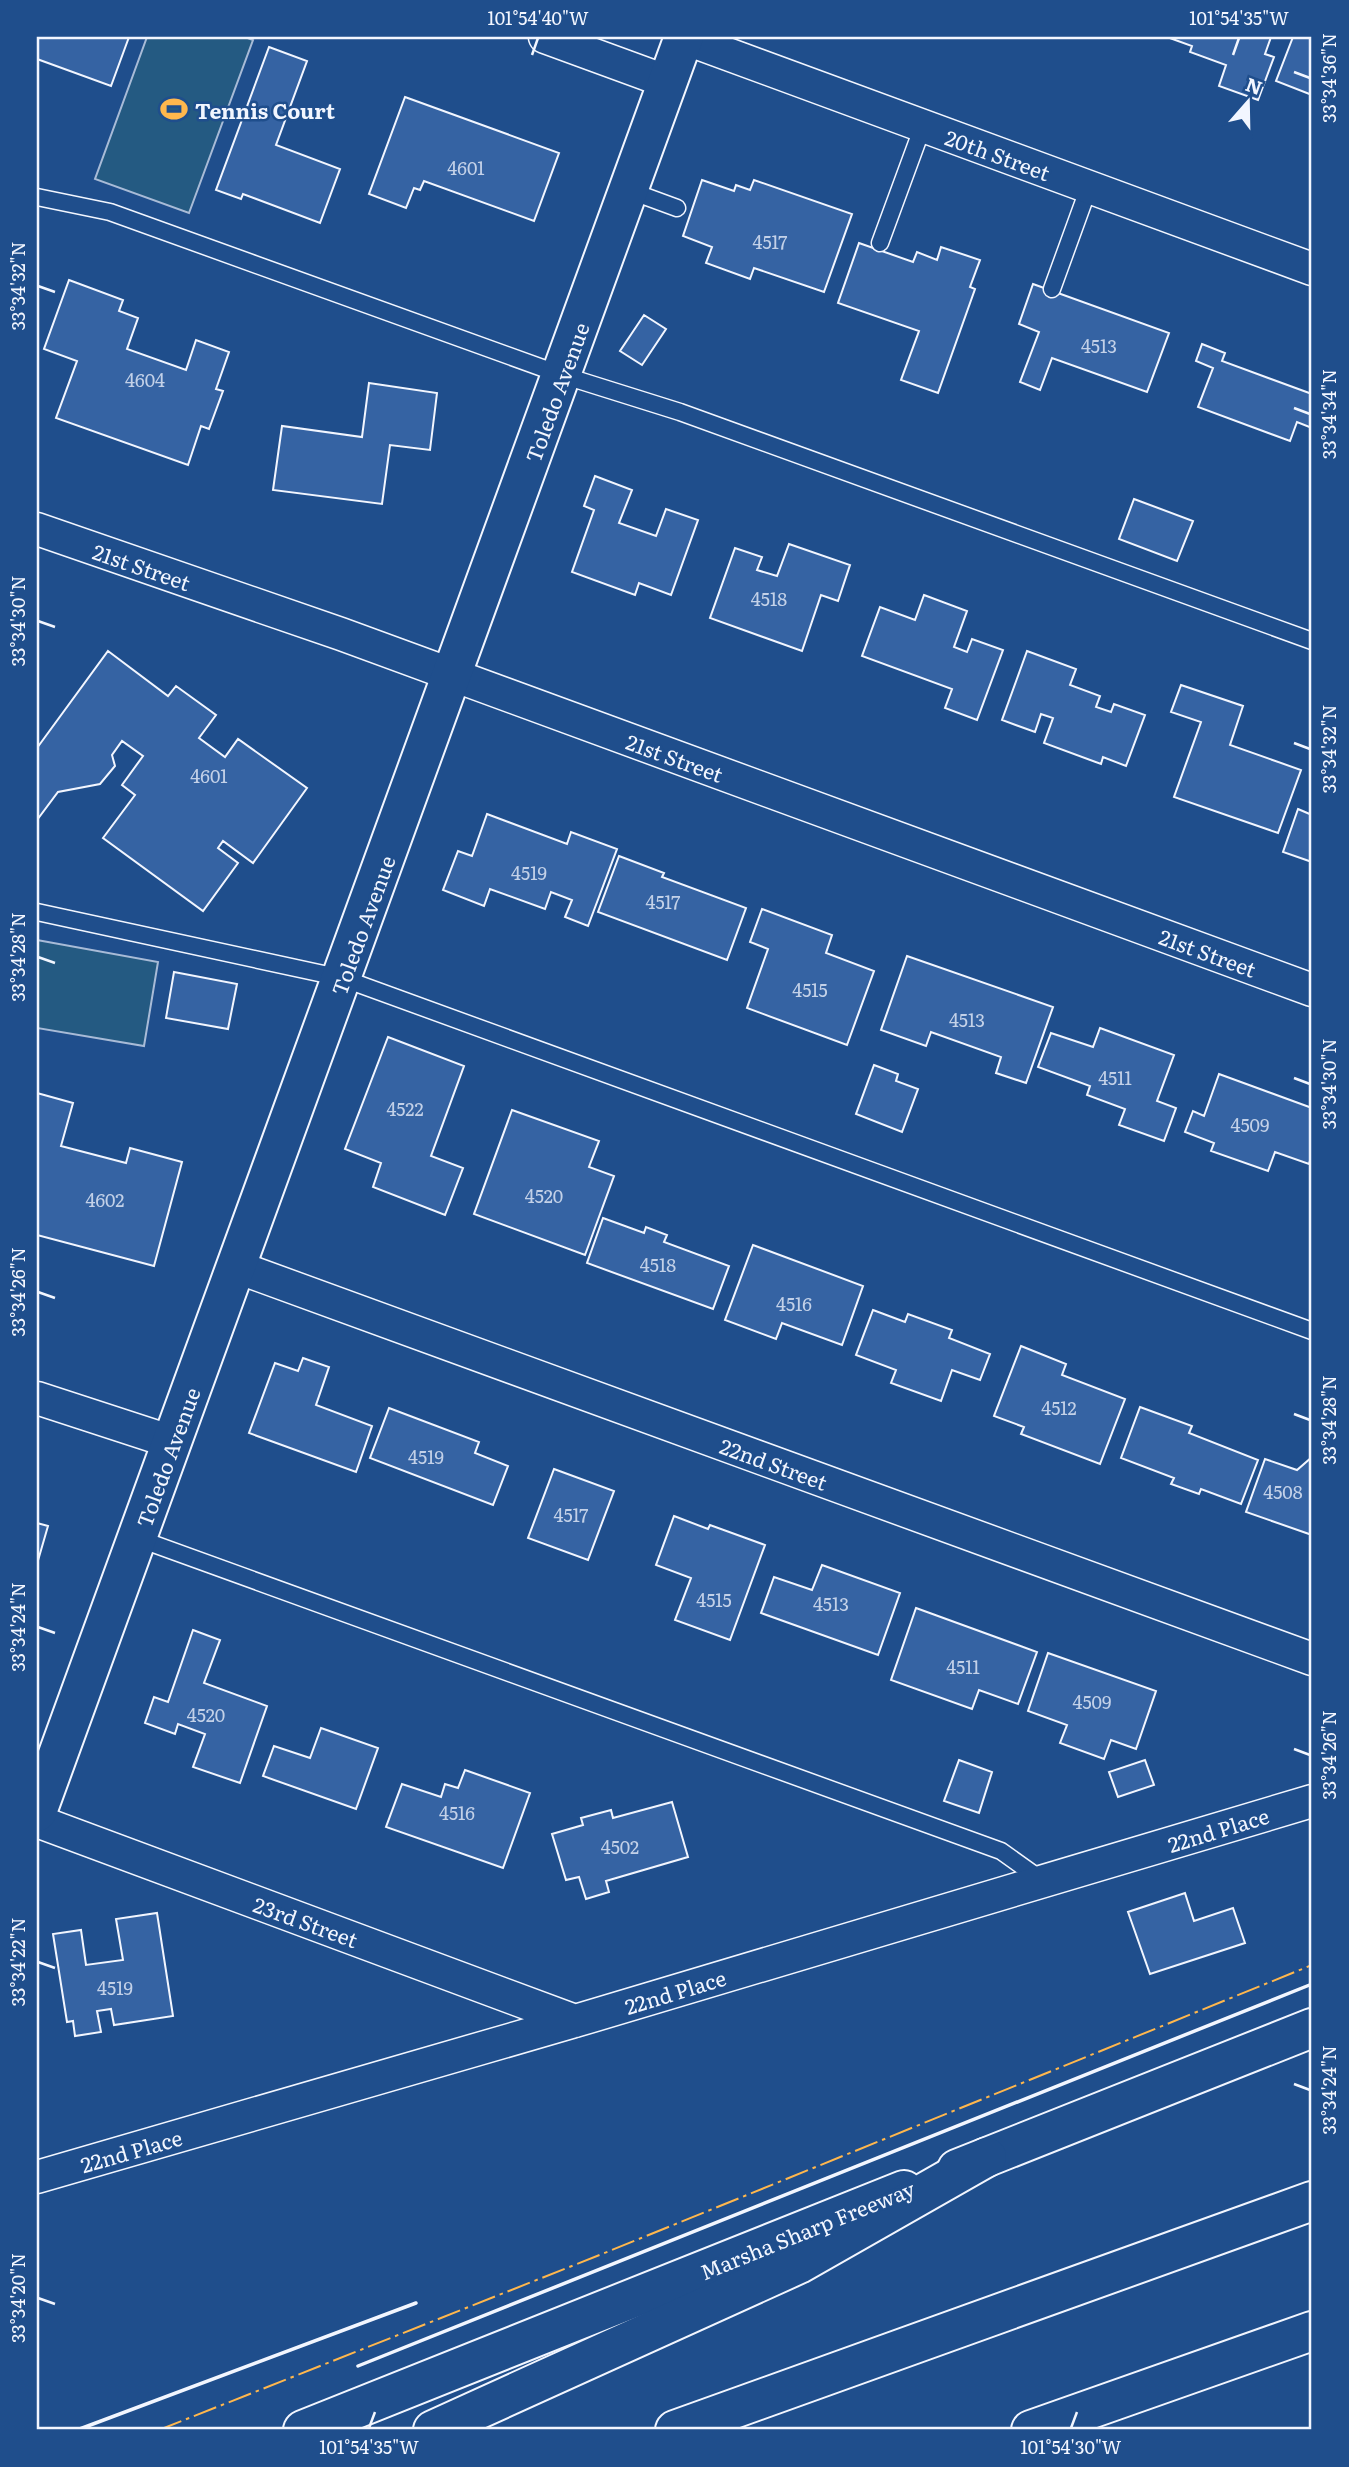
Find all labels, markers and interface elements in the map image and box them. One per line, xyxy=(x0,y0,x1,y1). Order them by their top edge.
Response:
text: 101°54'40"W xyxy=(487,4,589,31)
text: 101°54'35"W xyxy=(1189,4,1289,31)
text: 33°34'36"N xyxy=(1315,33,1342,123)
north arrow xyxy=(1212,66,1282,136)
text: N xyxy=(1242,69,1266,101)
sports icon: Tennis Court xyxy=(159,94,189,124)
place label: Tennis Court xyxy=(195,94,336,125)
street label: 20th Street xyxy=(941,121,1055,187)
house number: 4601 xyxy=(447,154,485,181)
house number: 4517 xyxy=(753,228,787,255)
text: 33°34'32"N xyxy=(4,241,31,331)
street label: Toledo Avenue xyxy=(516,318,596,466)
house number: 4513 xyxy=(1081,332,1117,359)
house number: 4604 xyxy=(125,366,165,393)
text: 33°34'34"N xyxy=(1315,369,1342,459)
street label: 21st Street xyxy=(89,535,195,597)
text: 33°34'30"N xyxy=(4,576,31,666)
house number: 4518 xyxy=(751,585,787,612)
text: 33°34'32"N xyxy=(1315,704,1342,794)
street label: 21st Street xyxy=(622,725,728,789)
house number: 4601 xyxy=(190,762,228,789)
street label: Toledo Avenue xyxy=(322,851,402,999)
house number: 4519 xyxy=(511,859,547,886)
house number: 4517 xyxy=(646,888,680,915)
text: 33°34'28"N xyxy=(4,912,31,1002)
street label: 21st Street xyxy=(1155,920,1261,984)
house number: 4515 xyxy=(792,976,828,1003)
house number: 4513 xyxy=(949,1006,985,1033)
text: 33°34'30"N xyxy=(1315,1039,1342,1129)
house number: 4511 xyxy=(1098,1064,1132,1091)
house number: 4522 xyxy=(386,1095,424,1122)
house number: 4509 xyxy=(1231,1111,1269,1138)
house number: 4520 xyxy=(525,1182,563,1209)
house number: 4602 xyxy=(86,1186,124,1213)
text: 33°34'26"N xyxy=(4,1247,31,1337)
house number: 4518 xyxy=(640,1251,676,1278)
house number: 4516 xyxy=(776,1290,812,1317)
text: 33°34'28"N xyxy=(1315,1375,1342,1465)
street label: Toledo Avenue xyxy=(127,1383,207,1531)
house number: 4512 xyxy=(1041,1394,1077,1421)
street label: 22nd Street xyxy=(716,1429,833,1497)
house number: 4519 xyxy=(408,1443,444,1470)
house number: 4508 xyxy=(1263,1478,1303,1505)
house number: 4517 xyxy=(554,1501,588,1528)
text: 33°34'24"N xyxy=(4,1582,31,1672)
house number: 4515 xyxy=(696,1586,732,1613)
house number: 4513 xyxy=(813,1590,849,1617)
house number: 4511 xyxy=(946,1653,980,1680)
house number: 4509 xyxy=(1073,1688,1111,1715)
house number: 4520 xyxy=(187,1701,225,1728)
text: 33°34'26"N xyxy=(1315,1710,1342,1800)
house number: 4516 xyxy=(439,1799,475,1826)
street label: 22nd Place xyxy=(1164,1799,1272,1859)
house number: 4502 xyxy=(601,1833,639,1860)
street label: 23rd Street xyxy=(250,1888,363,1954)
text: 33°34'22"N xyxy=(4,1918,31,2006)
street label: 22nd Place xyxy=(621,1961,729,2021)
house number: 4519 xyxy=(97,1974,133,2001)
text: 33°34'24"N xyxy=(1315,2045,1342,2135)
street label: 22nd Place xyxy=(77,2121,185,2179)
street label: Marsha Sharp Freeway xyxy=(695,2171,920,2286)
text: 33°34'20"N xyxy=(4,2253,31,2343)
text: 101°54'35"W xyxy=(319,2433,419,2460)
text: 101°54'30"W xyxy=(1020,2433,1122,2460)

